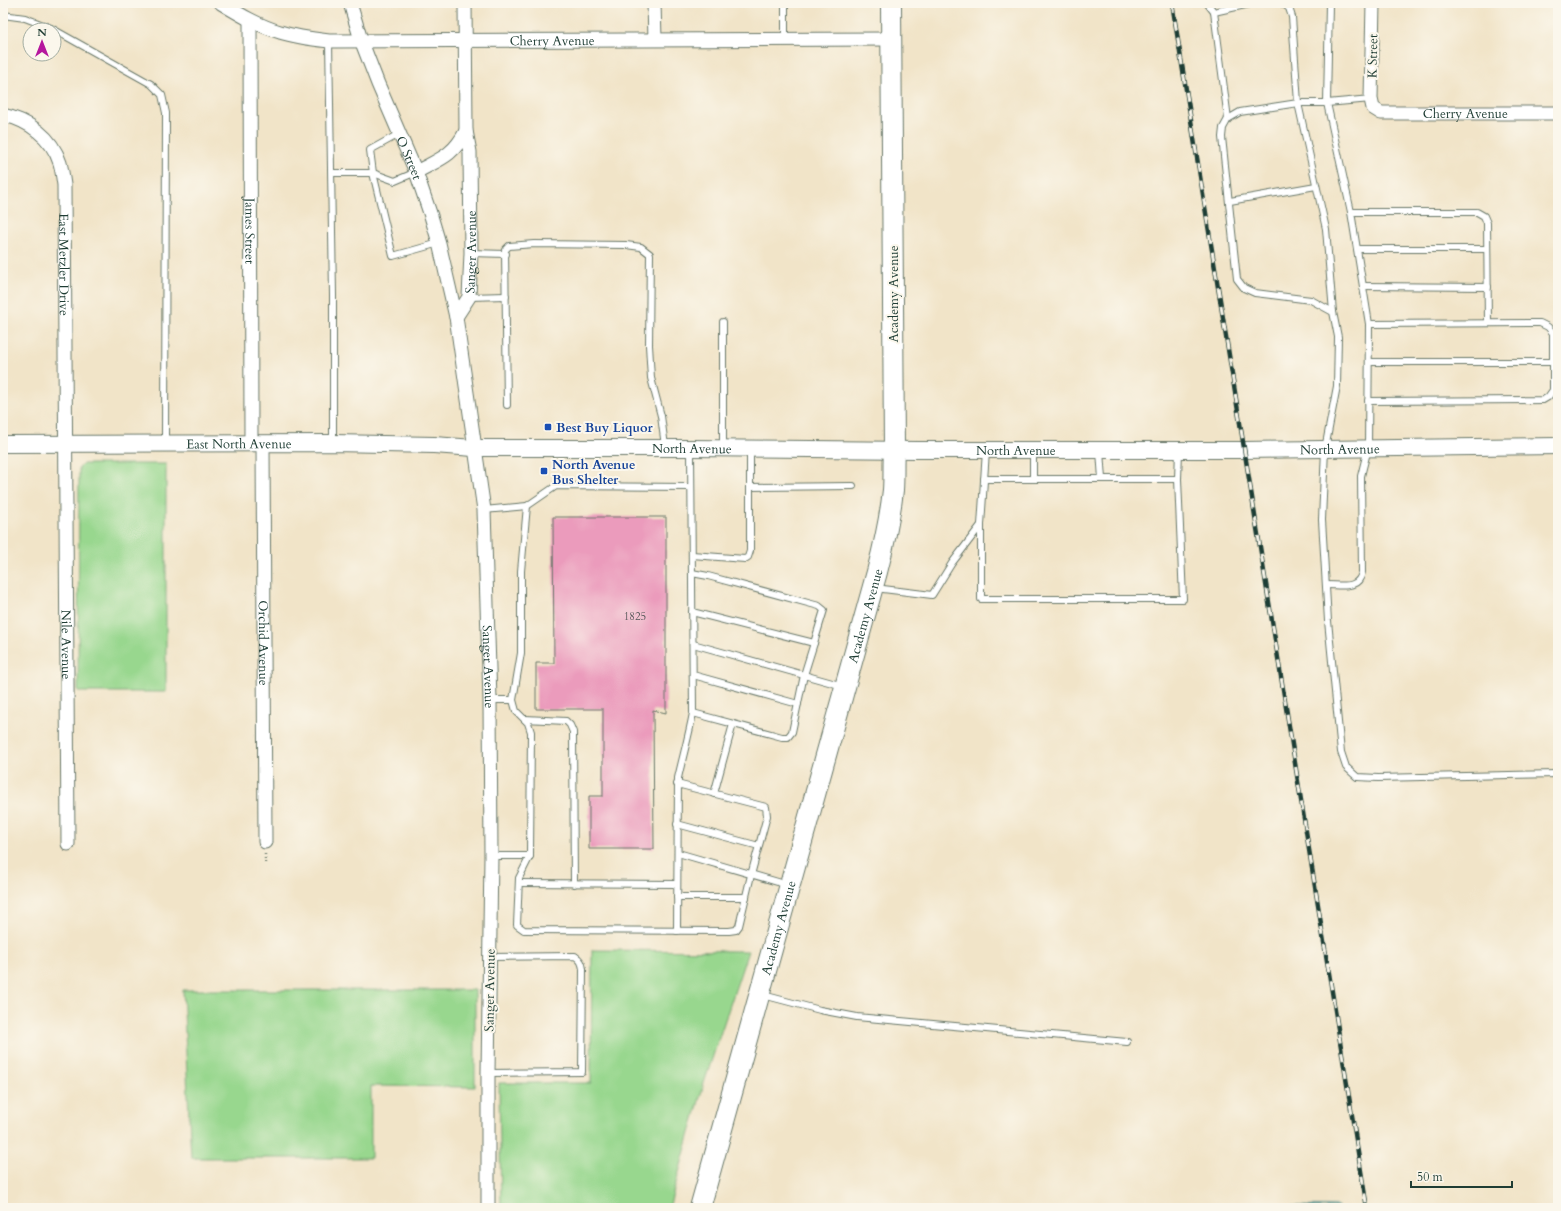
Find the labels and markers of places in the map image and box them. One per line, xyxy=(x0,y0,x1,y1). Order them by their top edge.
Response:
place label: Best Buy Liquor xyxy=(556,419,654,437)
marker: Best Buy Liquor xyxy=(543,422,553,432)
place label: North Avenue Bus Shelter xyxy=(552,456,636,489)
marker: North Avenue Bus Shelter xyxy=(539,466,549,476)

